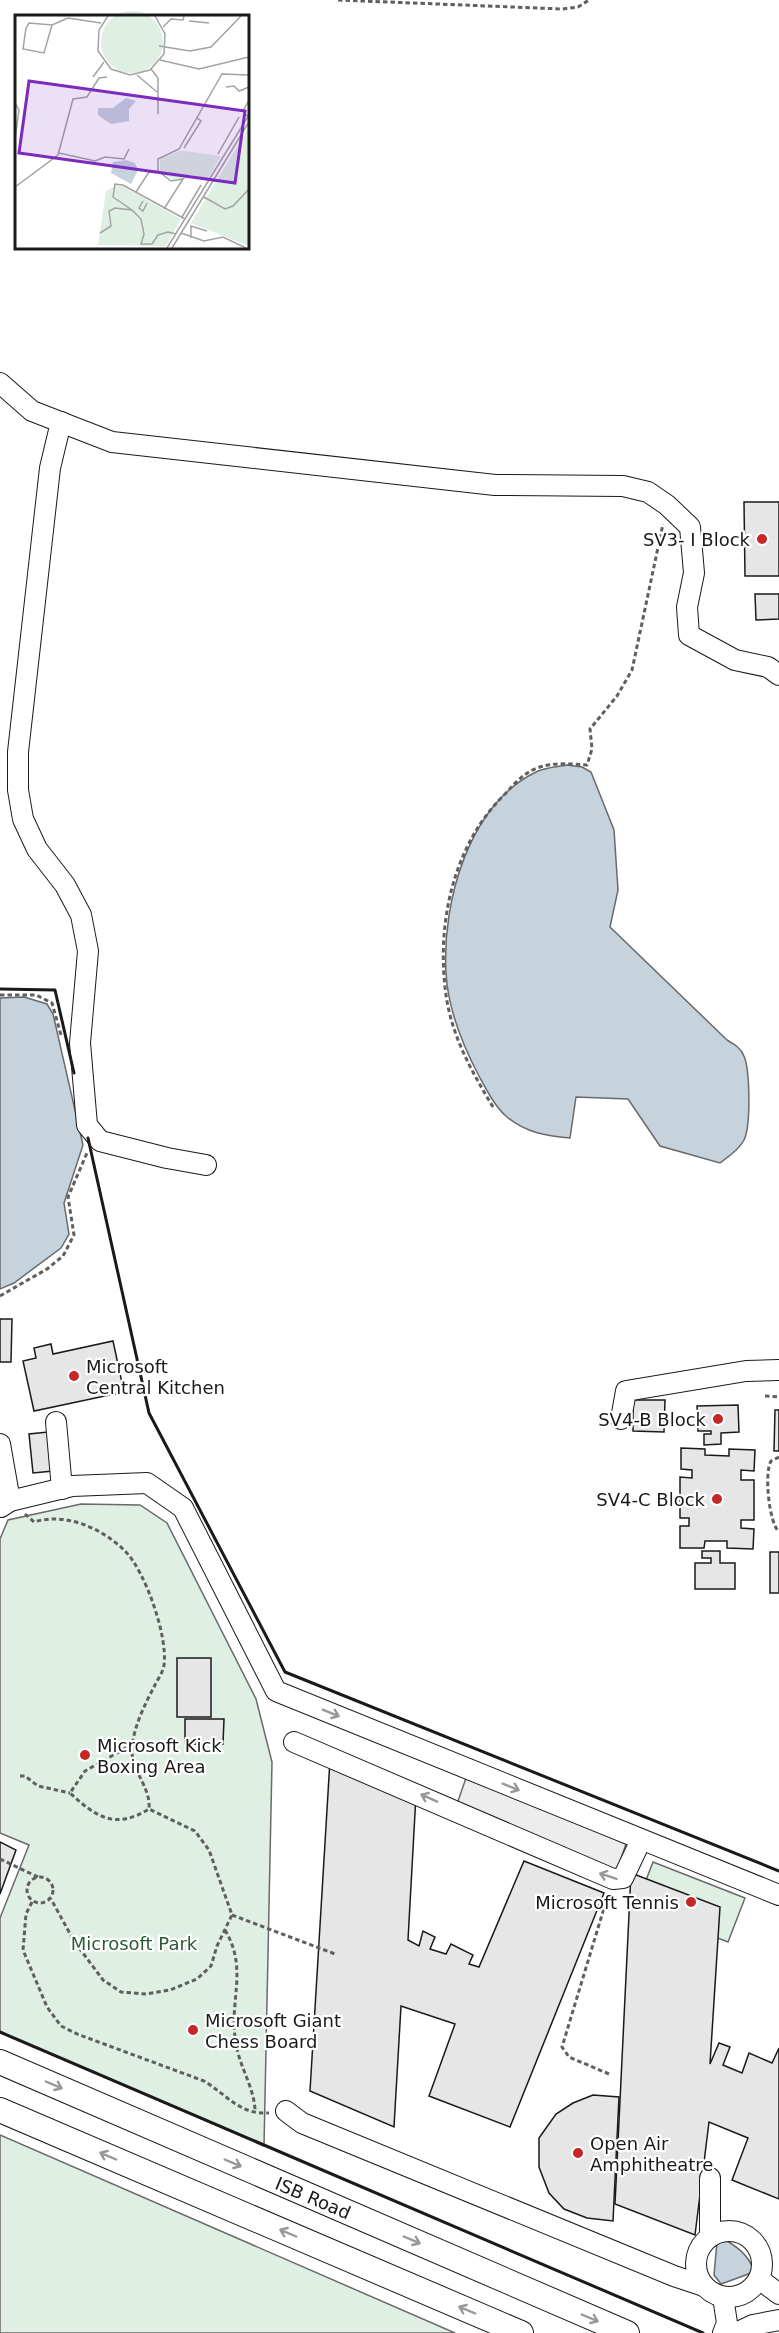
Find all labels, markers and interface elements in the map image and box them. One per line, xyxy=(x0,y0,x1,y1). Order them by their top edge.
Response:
inset map xyxy=(15,15,249,249)
place label: SV3- I Block xyxy=(643,529,751,550)
marker: SV3- I Block xyxy=(755,532,769,546)
place label: Microsoft Central Kitchen xyxy=(86,1356,225,1398)
marker: Microsoft Central Kitchen xyxy=(67,1369,81,1383)
place label: SV4-B Block xyxy=(598,1409,707,1430)
marker: SV4-B Block xyxy=(711,1412,725,1426)
place label: SV4-C Block xyxy=(596,1489,706,1510)
marker: SV4-C Block xyxy=(710,1492,724,1506)
one-way arrow xyxy=(321,1708,339,1719)
place label: Microsoft Kick Boxing Area xyxy=(97,1735,222,1777)
marker: Microsoft Kick Boxing Area xyxy=(78,1748,92,1762)
one-way arrow xyxy=(501,1782,520,1793)
one-way arrow xyxy=(420,1792,439,1803)
one-way arrow xyxy=(599,1869,617,1880)
place label: Microsoft Tennis xyxy=(535,1892,679,1913)
marker: Microsoft Tennis xyxy=(684,1895,698,1909)
park label: Microsoft Park xyxy=(71,1933,198,1954)
place label: Microsoft Giant Chess Board xyxy=(205,2010,341,2052)
marker: Microsoft Giant Chess Board xyxy=(186,2023,200,2037)
one-way arrow xyxy=(44,2080,62,2091)
place label: Open Air Amphitheatre xyxy=(590,2133,713,2175)
marker: Open Air Amphitheatre xyxy=(571,2146,585,2160)
one-way arrow xyxy=(100,2150,118,2161)
one-way arrow xyxy=(223,2157,241,2169)
street label: ISB Road xyxy=(272,2173,354,2223)
one-way arrow xyxy=(279,2227,297,2238)
one-way arrow xyxy=(402,2235,420,2246)
one-way arrow xyxy=(458,2304,476,2315)
one-way arrow xyxy=(581,2313,599,2324)

